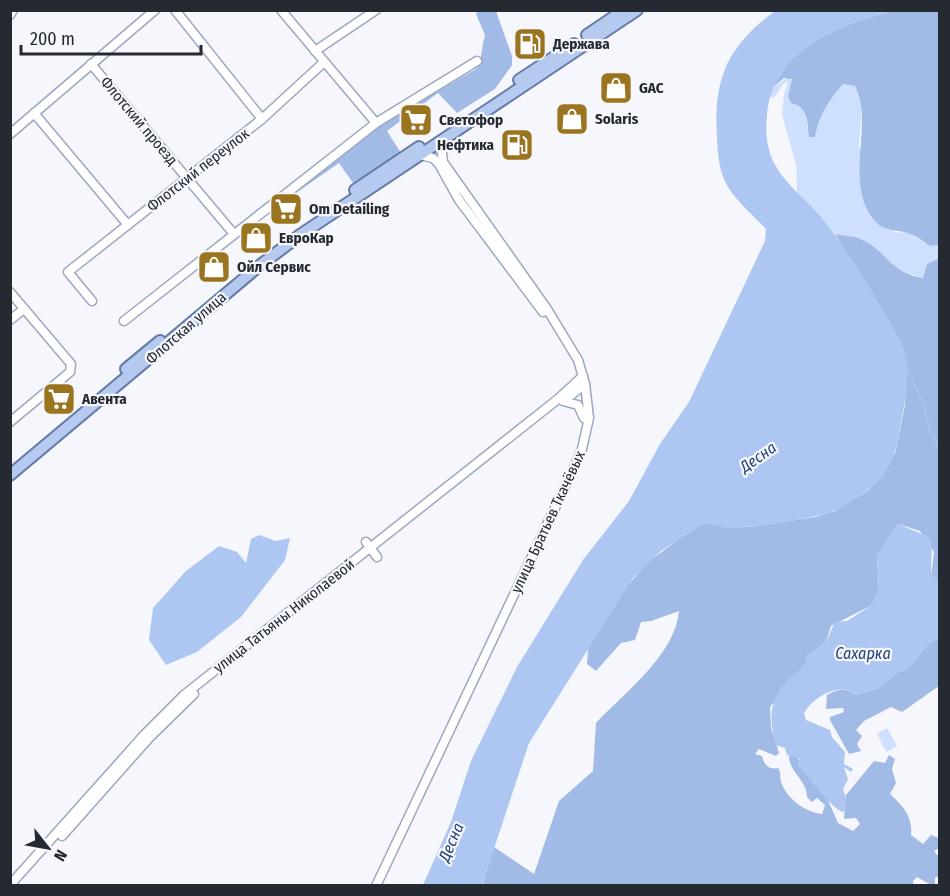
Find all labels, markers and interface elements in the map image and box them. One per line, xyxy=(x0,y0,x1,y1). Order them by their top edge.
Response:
scale bar xyxy=(21,18,201,56)
fuel station icon: Держава xyxy=(512,26,548,62)
text: 200 m xyxy=(30,28,75,50)
place label: Держава xyxy=(552,35,610,53)
shop icon: GAC xyxy=(598,70,634,106)
street label: Флотский проезд xyxy=(97,73,181,169)
place label: GAC xyxy=(639,79,664,97)
shop icon: Solaris xyxy=(554,101,590,137)
supermarket icon: Светофор xyxy=(398,102,434,138)
place label: Solaris xyxy=(595,110,639,128)
place label: Светофор xyxy=(439,111,503,129)
street label: Флотский переулок xyxy=(143,124,253,216)
fuel station icon: Нефтика xyxy=(499,127,535,163)
place label: Нефтика xyxy=(437,136,495,154)
supermarket icon: Om Detailing xyxy=(268,191,304,227)
place label: Om Detailing xyxy=(309,200,390,218)
shop icon: ЕвроКар xyxy=(238,220,274,256)
place label: ЕвроКар xyxy=(279,229,334,247)
shop icon: Ойл Сервис xyxy=(196,249,232,285)
place label: Ойл Сервис xyxy=(237,258,311,276)
street label: Флотская улица xyxy=(142,288,230,368)
supermarket icon: Авента xyxy=(41,381,77,417)
place label: Авента xyxy=(81,390,127,408)
water label: Десна xyxy=(735,438,780,477)
street label: улица Братьев Ткачёвых xyxy=(507,448,589,596)
street label: улица Татьяны Николаевой xyxy=(210,555,358,677)
water label: Сахарка xyxy=(835,644,891,663)
north arrow xyxy=(18,818,78,878)
water label: Десна xyxy=(434,820,468,866)
text: N xyxy=(50,846,71,864)

